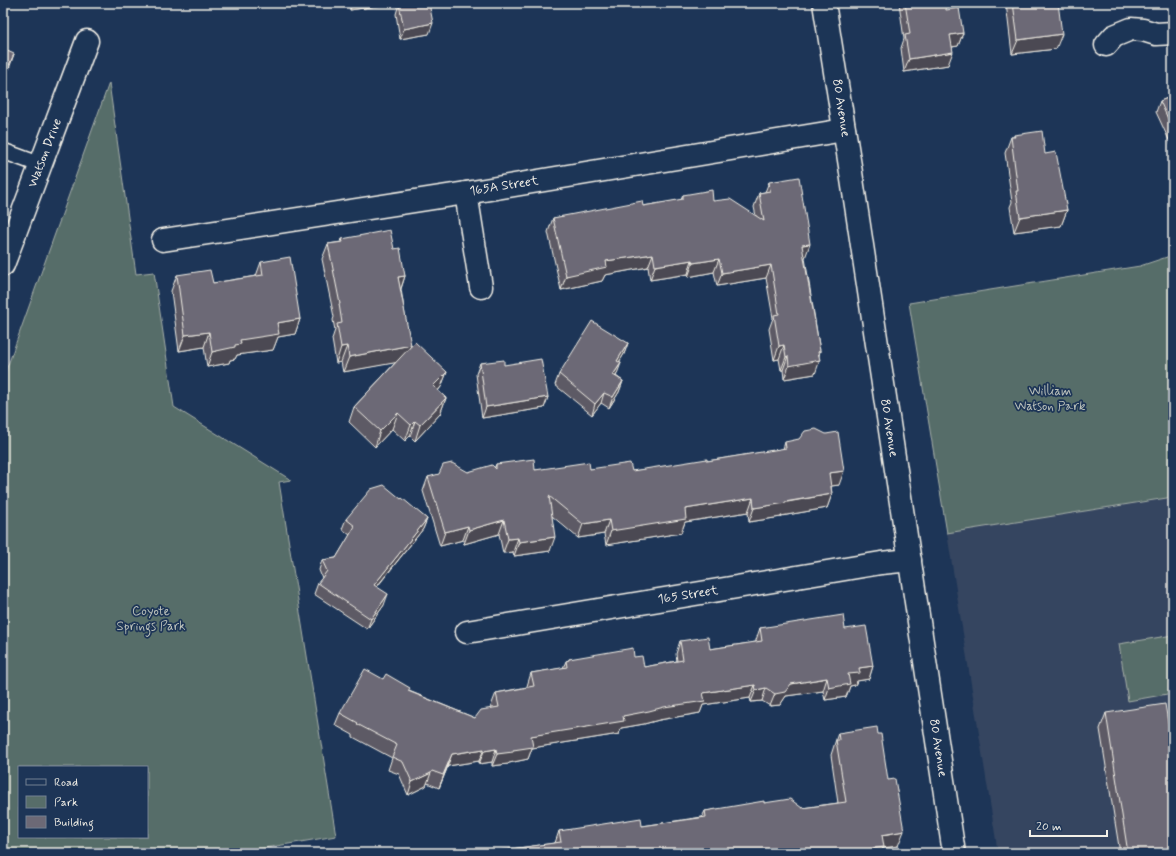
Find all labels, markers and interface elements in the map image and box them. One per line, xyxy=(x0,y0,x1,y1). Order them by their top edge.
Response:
street label: 80 Avenue xyxy=(828,78,854,138)
street label: Watson Drive xyxy=(24,116,66,190)
street label: 165A Street xyxy=(468,172,540,200)
park label: William Watson Park xyxy=(1014,383,1086,415)
street label: 80 Avenue xyxy=(876,398,902,458)
street label: 165 Street xyxy=(657,582,720,608)
park label: Coyote Springs Park xyxy=(116,603,186,637)
street label: 80 Avenue xyxy=(925,718,951,778)
legend xyxy=(18,766,148,838)
text: Road xyxy=(54,775,78,791)
text: Park xyxy=(54,795,78,811)
scale bar xyxy=(1030,812,1107,838)
text: Building xyxy=(54,815,94,832)
text: 20 m xyxy=(1036,819,1062,835)

